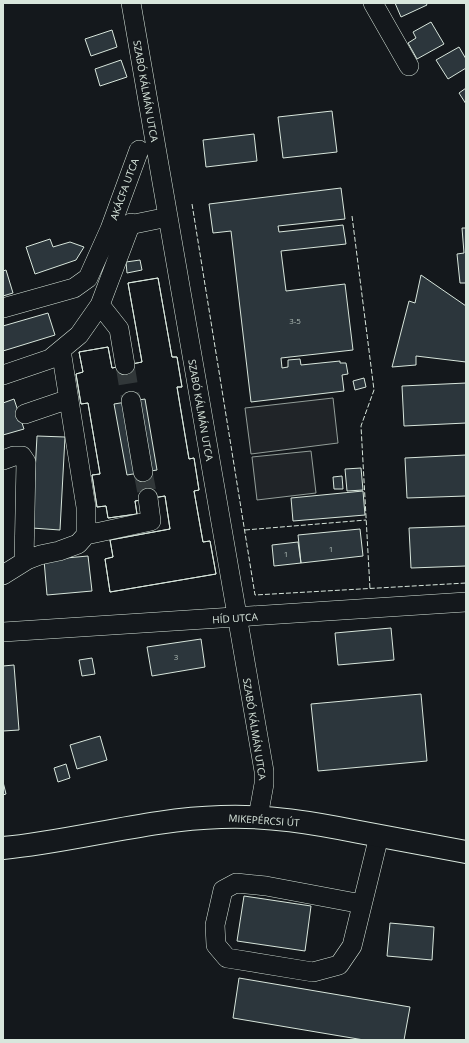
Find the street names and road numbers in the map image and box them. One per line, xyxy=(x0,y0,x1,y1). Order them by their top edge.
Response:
street label: SZABÓ KÁLMÁN UTCA xyxy=(130,39,162,144)
street label: AKÁCFA UTCA xyxy=(106,156,142,222)
street label: SZABÓ KÁLMÁN UTCA xyxy=(185,358,217,463)
street label: HÍD UTCA xyxy=(212,609,259,627)
street label: SZABÓ KÁLMÁN UTCA xyxy=(240,677,270,782)
street label: MIKEPÉRCSI ÚT xyxy=(228,811,300,829)

